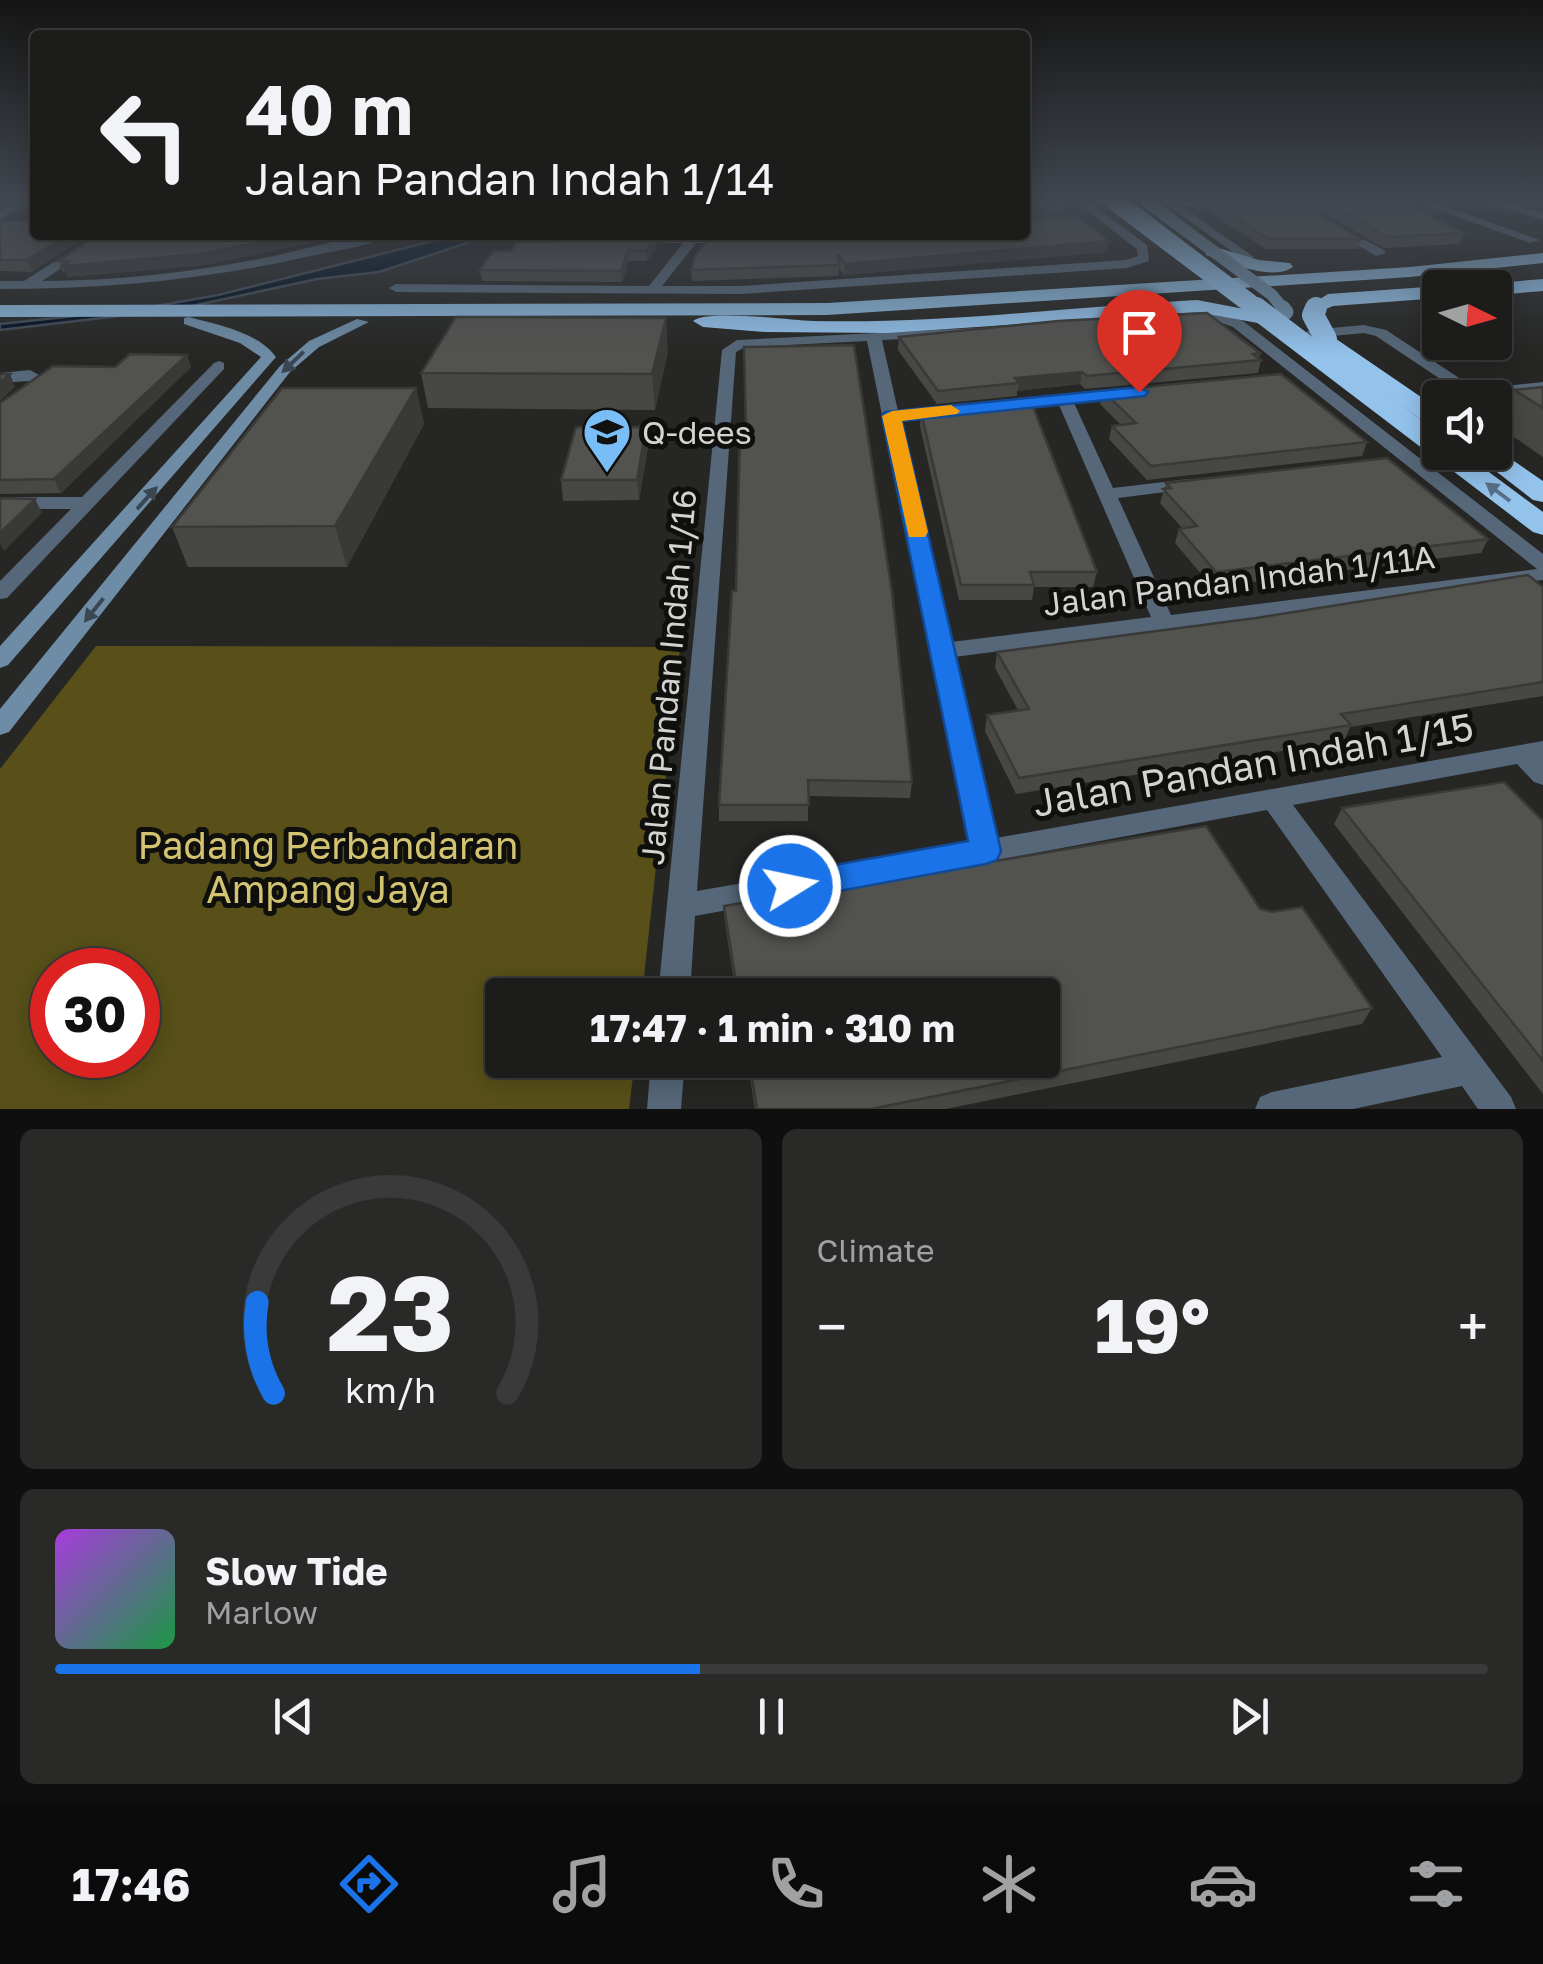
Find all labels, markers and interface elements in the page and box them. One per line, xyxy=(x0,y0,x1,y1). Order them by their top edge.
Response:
text: 40 m xyxy=(245,66,413,150)
icon: left xyxy=(80,70,210,200)
text: Jalan Pandan Indah 1/14 xyxy=(245,151,775,205)
north arrow xyxy=(1422,270,1512,360)
map controls xyxy=(1422,270,1512,470)
pin xyxy=(1097,290,1182,393)
icon: arrive xyxy=(1112,305,1167,360)
one-way arrow xyxy=(282,350,306,373)
button: sound xyxy=(1422,380,1512,470)
school or university icon: Q-dees xyxy=(581,406,633,474)
place label: Q-dees xyxy=(642,413,752,451)
one-way arrow xyxy=(1485,482,1511,503)
one-way arrow xyxy=(135,486,157,511)
street label: Jalan Pandan Indah 1/16 xyxy=(633,488,703,866)
street label: Jalan Pandan Indah 1/11A xyxy=(1041,537,1437,623)
one-way arrow xyxy=(84,597,105,623)
street label: Jalan Pandan Indah 1/15 xyxy=(1029,703,1477,825)
park label: Padang Perbandaran Ampang Jaya xyxy=(138,822,518,911)
position arrow xyxy=(738,834,842,938)
speed limit sign: 30 xyxy=(30,948,160,1078)
text: 17:47 · 1 min · 310 m xyxy=(590,1005,955,1050)
text: Climate xyxy=(817,1231,935,1269)
text: 23 xyxy=(327,1249,454,1374)
text: 19° xyxy=(1094,1279,1210,1370)
text: − xyxy=(817,1293,847,1359)
text: + xyxy=(1458,1293,1488,1359)
text: km/h xyxy=(345,1368,436,1411)
text: Slow Tide xyxy=(205,1548,388,1593)
text: Marlow xyxy=(205,1593,318,1631)
icon: previous xyxy=(266,1689,321,1744)
icon: pause xyxy=(744,1689,799,1744)
icon: next xyxy=(1222,1689,1277,1744)
icon: directions xyxy=(334,1849,404,1919)
icon: music xyxy=(547,1849,617,1919)
icon: phone xyxy=(761,1849,831,1919)
icon: climate xyxy=(974,1849,1044,1919)
icon: car xyxy=(1188,1849,1258,1919)
icon: filters xyxy=(1401,1849,1471,1919)
text: 17:46 xyxy=(72,1857,191,1911)

